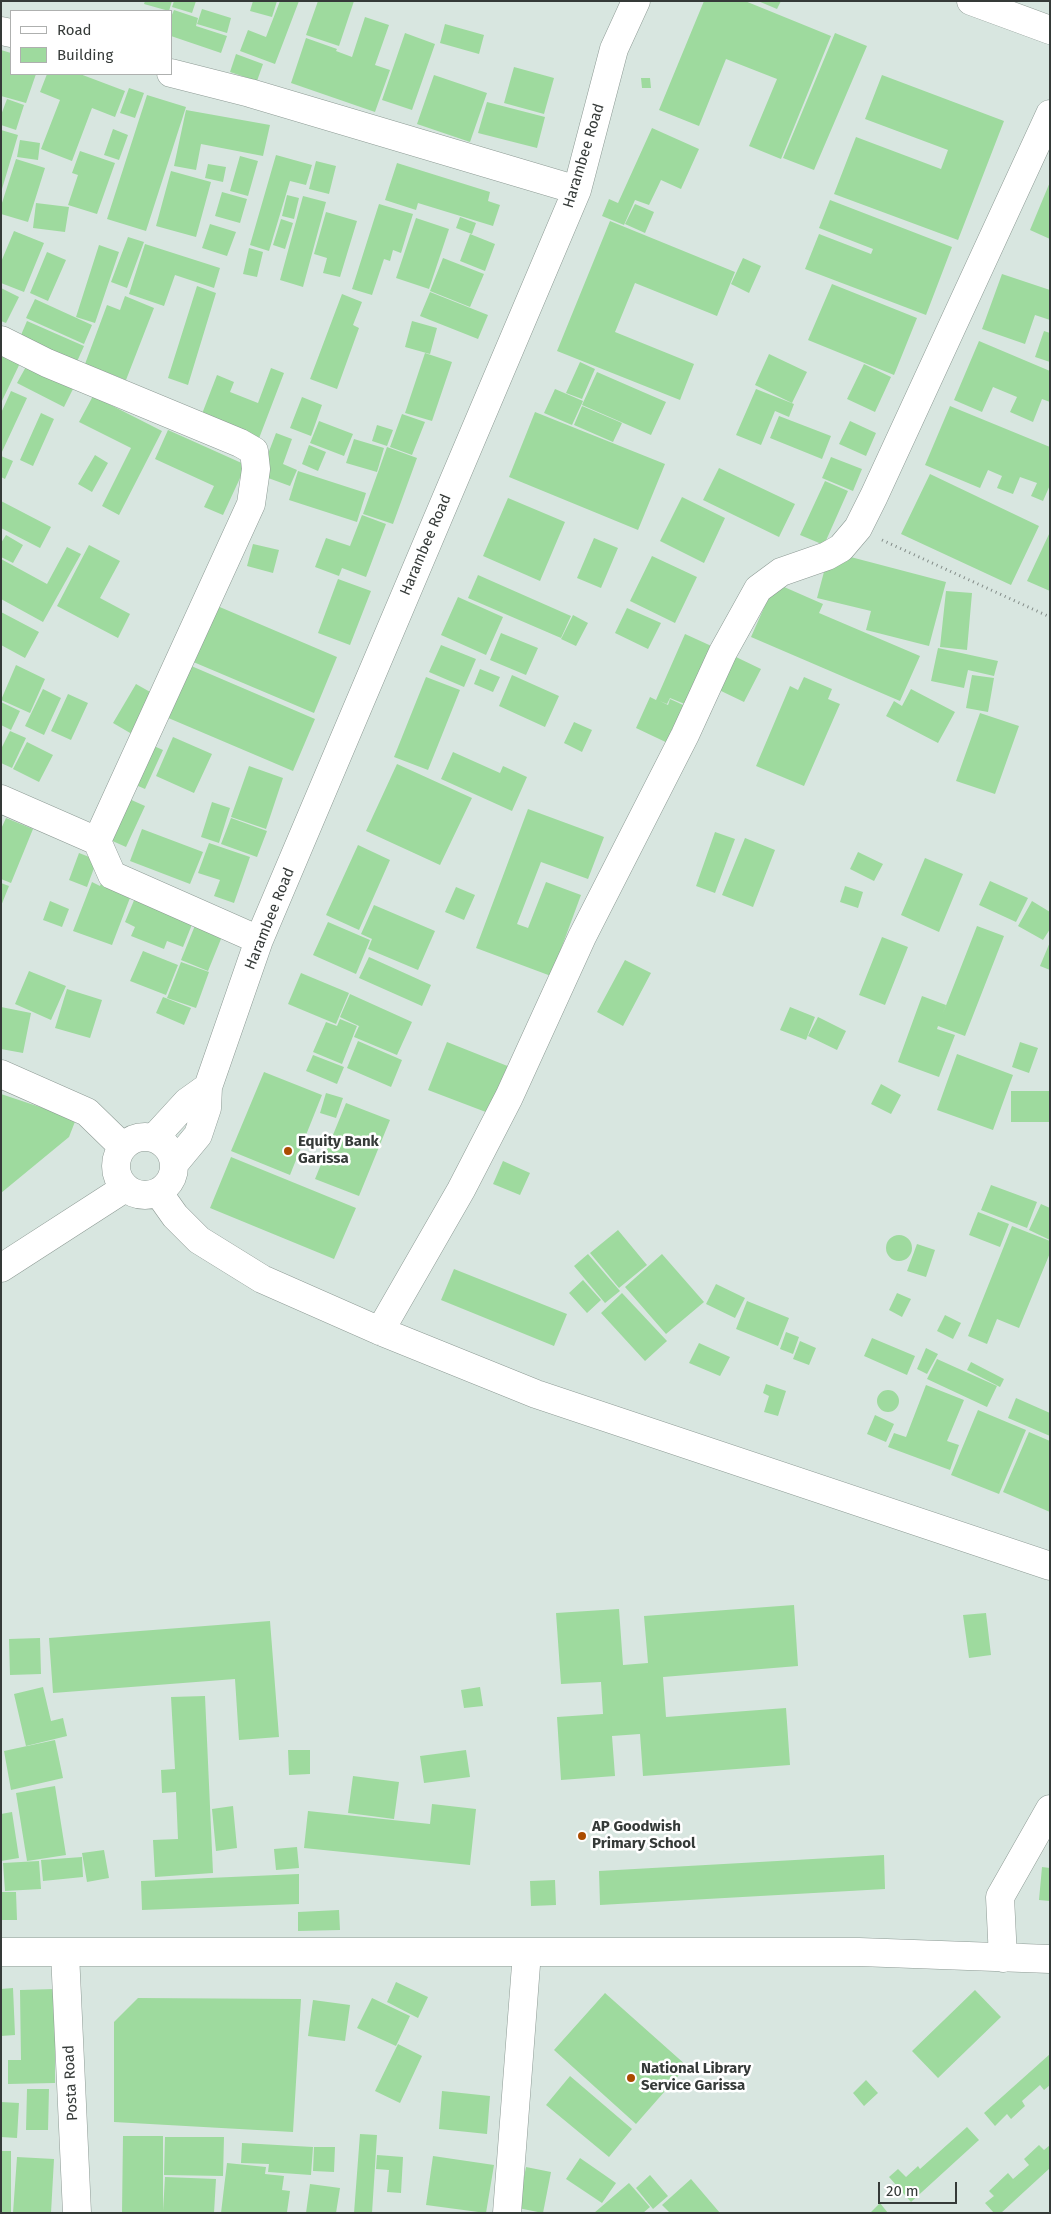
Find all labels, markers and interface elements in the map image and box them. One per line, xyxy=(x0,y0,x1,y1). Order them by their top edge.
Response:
legend xyxy=(10,10,172,75)
text: Road xyxy=(57,21,92,39)
text: Building xyxy=(57,46,113,64)
street label: Harambee Road xyxy=(560,102,608,210)
street label: Harambee Road xyxy=(397,492,455,598)
street label: Harambee Road xyxy=(241,865,299,973)
place label: Equity Bank Garissa xyxy=(298,1133,379,1168)
marker: Equity Bank Garissa xyxy=(282,1145,294,1157)
place label: AP Goodwish Primary School xyxy=(592,1818,696,1853)
marker: AP Goodwish Primary School xyxy=(576,1830,588,1842)
street label: Posta Road xyxy=(60,2045,82,2121)
place label: National Library Service Garissa xyxy=(641,2060,751,2095)
marker: National Library Service Garissa xyxy=(625,2072,637,2084)
scale bar xyxy=(881,2172,960,2204)
text: 20 m xyxy=(886,2182,919,2200)

